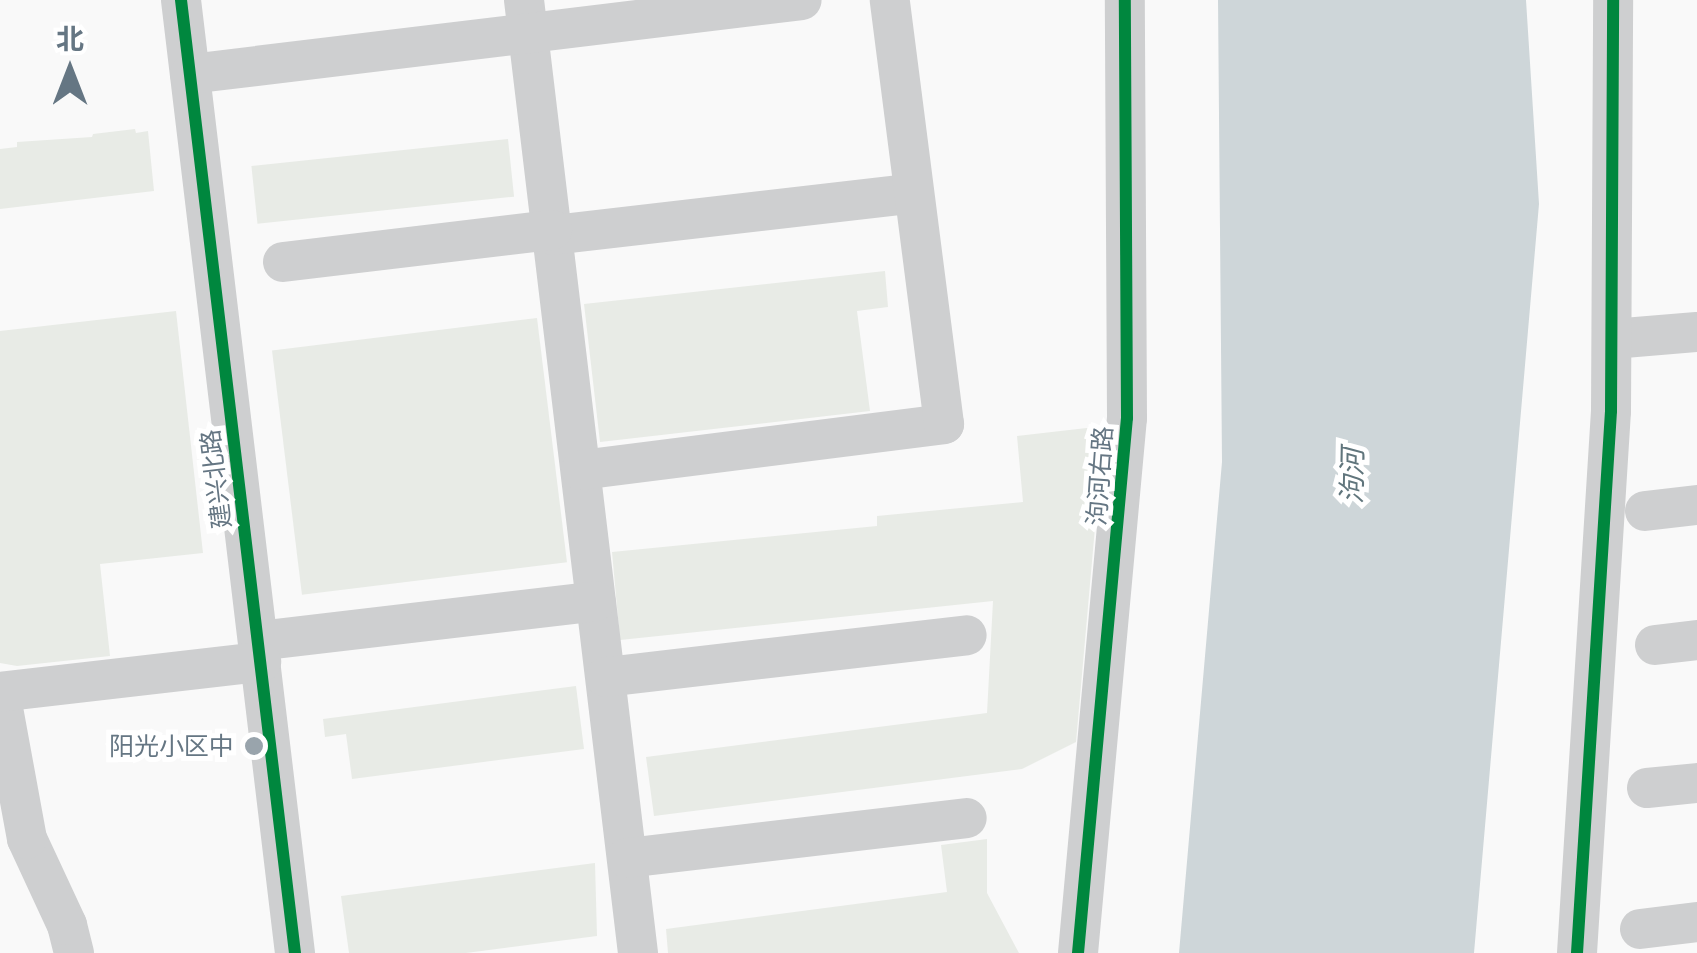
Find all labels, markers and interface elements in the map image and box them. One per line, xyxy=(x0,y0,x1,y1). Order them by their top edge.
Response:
north arrow xyxy=(20,20,120,120)
text: 北 xyxy=(56,24,84,55)
street label: 泃河右路 xyxy=(1082,425,1118,527)
street label: 建兴北路 xyxy=(195,428,237,530)
water label: 泃河 xyxy=(1336,448,1370,504)
place label: 阳光小区中 xyxy=(109,731,234,761)
marker: 阳光小区中 xyxy=(243,735,265,757)

